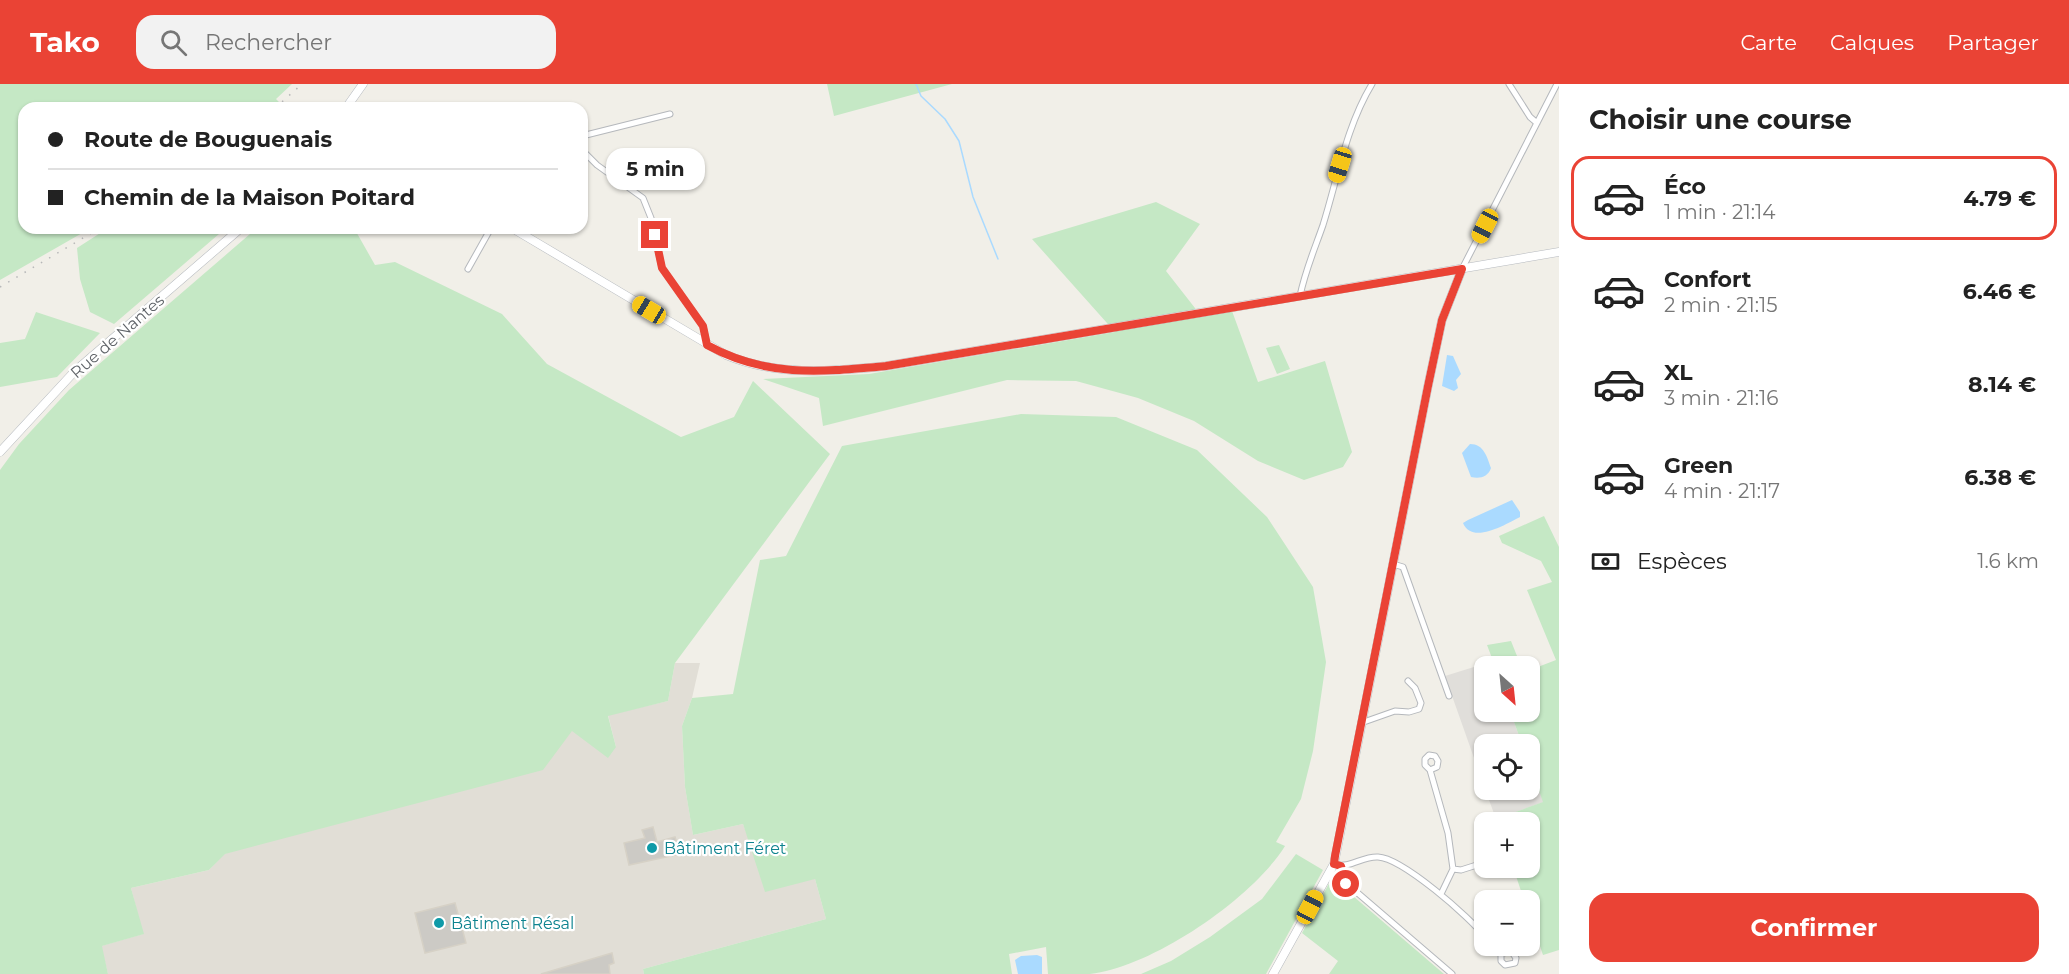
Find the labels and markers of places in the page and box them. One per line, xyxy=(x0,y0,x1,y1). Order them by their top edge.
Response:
place label: Bâtiment Féret xyxy=(664,839,787,858)
marker: Bâtiment Féret xyxy=(645,841,659,855)
place label: Bâtiment Résal xyxy=(451,914,574,933)
marker: Bâtiment Résal xyxy=(432,916,446,930)

